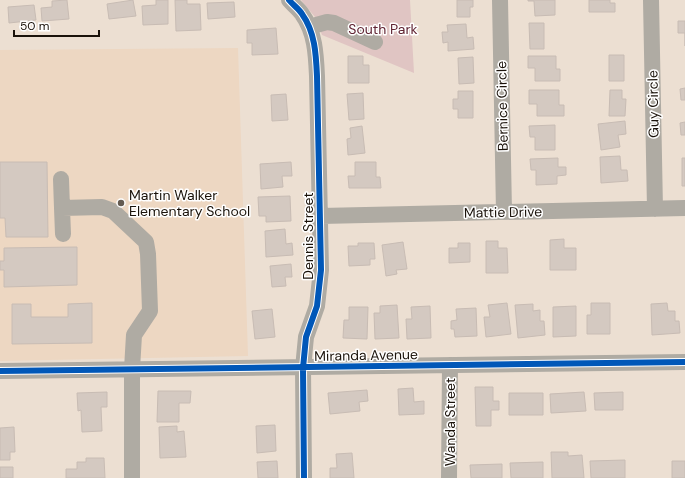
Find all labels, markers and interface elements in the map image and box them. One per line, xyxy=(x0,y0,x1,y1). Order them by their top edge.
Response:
scale bar xyxy=(14,12,99,38)
text: 50 m xyxy=(20,18,49,34)
park label: South Park xyxy=(348,20,418,38)
street label: Bernice Circle xyxy=(492,61,512,151)
street label: Guy Circle xyxy=(643,70,663,138)
place label: Martin Walker Elementary School xyxy=(129,186,250,220)
street label: Dennis Street xyxy=(299,192,317,280)
marker: Martin Walker Elementary School xyxy=(116,198,126,208)
street label: Mattie Drive xyxy=(464,202,542,222)
street label: Miranda Avenue xyxy=(314,345,418,365)
street label: Wanda Street xyxy=(441,378,459,466)

